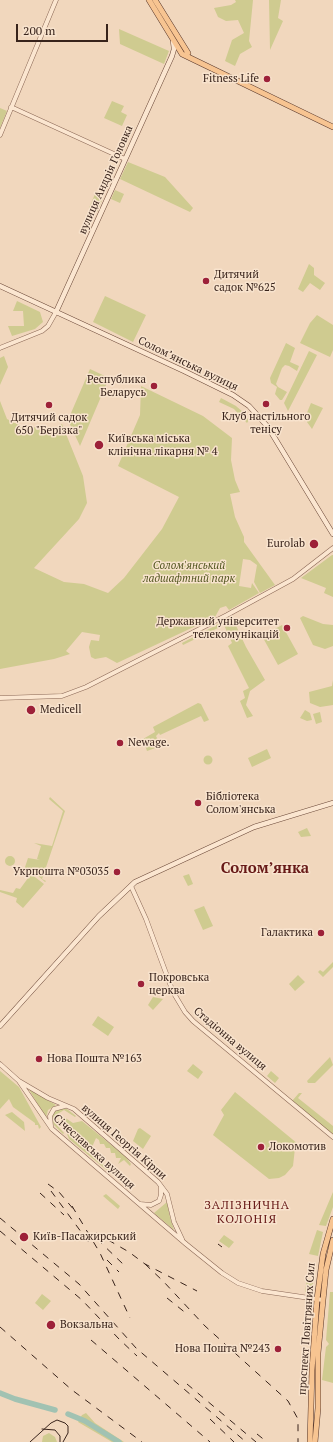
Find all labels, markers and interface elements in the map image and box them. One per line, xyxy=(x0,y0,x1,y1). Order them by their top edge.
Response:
scale bar xyxy=(18,16,110,42)
text: 200 m xyxy=(23,23,55,38)
place label: Fitness Life xyxy=(203,72,259,86)
marker: Fitness Life xyxy=(262,74,272,84)
street label: вулиця Андрія Головка xyxy=(76,123,136,237)
place label: Дитячий садок №625 xyxy=(214,268,276,294)
marker: Дитячий садок №625 xyxy=(201,276,211,286)
street label: Соломʼянська вулиця xyxy=(136,334,240,394)
place label: Республика Беларусь xyxy=(87,373,146,399)
marker: Республика Беларусь xyxy=(149,381,159,391)
marker: Клуб настільного тенісу xyxy=(261,399,271,409)
marker: Дитячий садок 650 "Берізка" xyxy=(44,400,54,410)
place label: Клуб настільного тенісу xyxy=(222,410,310,436)
place label: Дитячий садок 650 "Берізка" xyxy=(11,411,87,437)
place label: Київська міська клінічна лікарня № 4 xyxy=(108,432,218,458)
marker: Київська міська клінічна лікарня № 4 xyxy=(93,439,105,451)
place label: Eurolab xyxy=(267,537,305,551)
marker: Eurolab xyxy=(308,538,320,550)
park label: Солом'янський ладшафтний парк xyxy=(143,559,235,585)
place label: Державний університет телекомунікацій xyxy=(156,615,279,641)
marker: Державний університет телекомунікацій xyxy=(282,623,292,633)
place label: Medicell xyxy=(40,703,82,717)
marker: Medicell xyxy=(25,704,37,716)
place label: Newage. xyxy=(128,736,170,750)
marker: Newage. xyxy=(115,738,125,748)
place label: Бібліотека Солом'янська xyxy=(206,790,276,816)
marker: Бібліотека Солом'янська xyxy=(193,798,203,808)
district label: Соломʼянка xyxy=(221,860,309,878)
place label: Укрпошта №03035 xyxy=(13,865,109,879)
marker: Укрпошта №03035 xyxy=(112,867,122,877)
place label: Галактика xyxy=(261,926,313,940)
marker: Галактика xyxy=(316,928,326,938)
place label: Покровська церква xyxy=(149,971,209,997)
marker: Покровська церква xyxy=(136,979,146,989)
street label: Стадіонна вулиця xyxy=(191,1005,269,1073)
place label: Нова Пошта №163 xyxy=(47,1052,142,1066)
marker: Нова Пошта №163 xyxy=(34,1054,44,1064)
street label: вулиця Георгія Кірпи xyxy=(79,1101,169,1183)
street label: Січеславська вулиця xyxy=(50,1112,138,1192)
place label: Локомотив xyxy=(269,1140,326,1154)
marker: Локомотив xyxy=(256,1142,266,1152)
district label: ЗАЛІЗНИЧНА КОЛОНІЯ xyxy=(204,1199,290,1227)
place label: Київ-Пасажирський xyxy=(33,1230,136,1244)
marker: Київ-Пасажирський xyxy=(18,1231,30,1243)
street label: проспект Повітряних Сил xyxy=(296,1262,318,1396)
place label: Вокзальна xyxy=(60,1318,113,1332)
marker: Вокзальна xyxy=(45,1319,57,1331)
place label: Нова Пошта №243 xyxy=(175,1342,270,1356)
marker: Нова Пошта №243 xyxy=(273,1344,283,1354)

